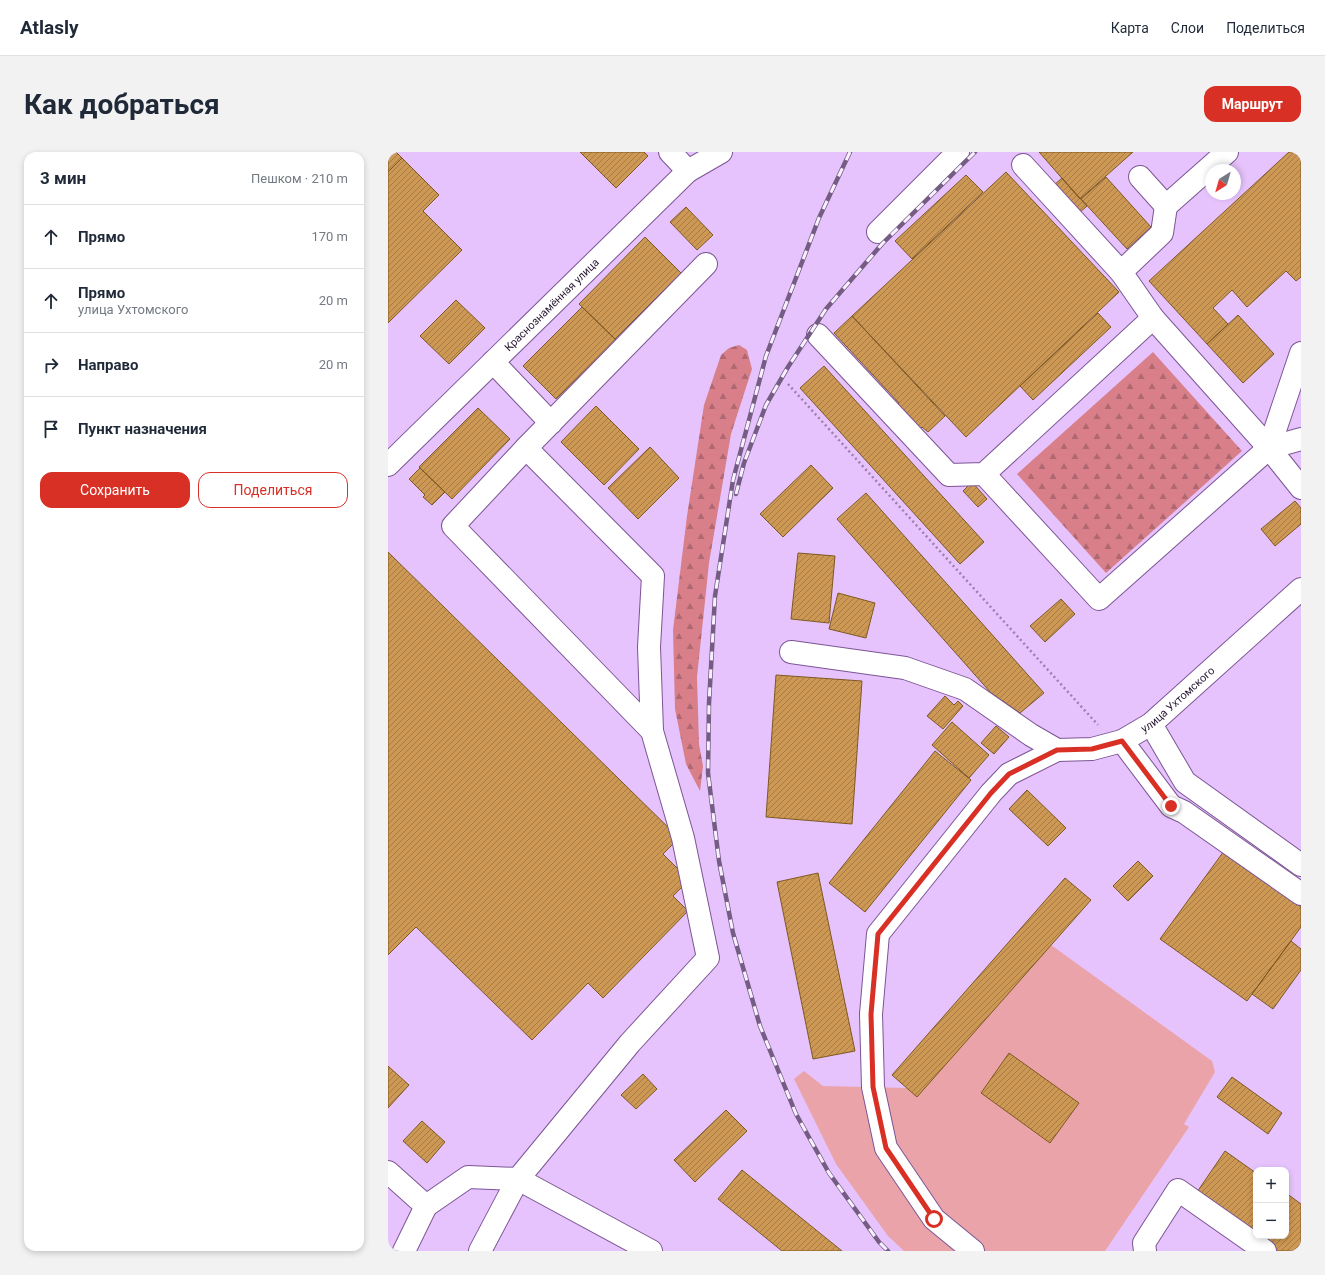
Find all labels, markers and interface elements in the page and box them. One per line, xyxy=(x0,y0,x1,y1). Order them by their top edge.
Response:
text: Atlasly xyxy=(20,16,79,39)
text: Карта xyxy=(1111,20,1149,36)
text: Слои xyxy=(1171,20,1204,36)
text: Поделиться xyxy=(1226,20,1305,36)
button: Маршрут xyxy=(1204,86,1301,122)
text: Как добраться xyxy=(24,88,220,121)
north arrow xyxy=(1205,164,1241,200)
text: 3 мин xyxy=(40,168,86,188)
text: Пешком · 210 m xyxy=(251,171,348,186)
icon: ahead xyxy=(40,226,62,248)
text: Прямо xyxy=(78,228,125,246)
text: 170 m xyxy=(311,229,348,244)
street label: Краснознамённая улица xyxy=(502,256,602,354)
text: Прямо xyxy=(78,284,125,302)
icon: ahead xyxy=(40,290,62,312)
text: 20 m xyxy=(319,293,348,308)
text: улица Ухтомского xyxy=(78,302,188,317)
icon: right xyxy=(40,354,62,376)
text: Направо xyxy=(78,356,139,374)
text: 20 m xyxy=(319,357,348,372)
icon: arrive xyxy=(40,418,62,440)
text: Пункт назначения xyxy=(78,420,207,438)
button: Сохранить xyxy=(40,472,190,508)
button: Поделиться xyxy=(198,472,348,508)
street label: улица Ухтомского xyxy=(1139,664,1217,735)
route end xyxy=(1162,797,1180,815)
map controls xyxy=(1253,1167,1289,1239)
button: + xyxy=(1253,1167,1289,1203)
button: − xyxy=(1253,1203,1289,1239)
route start xyxy=(925,1210,943,1228)

